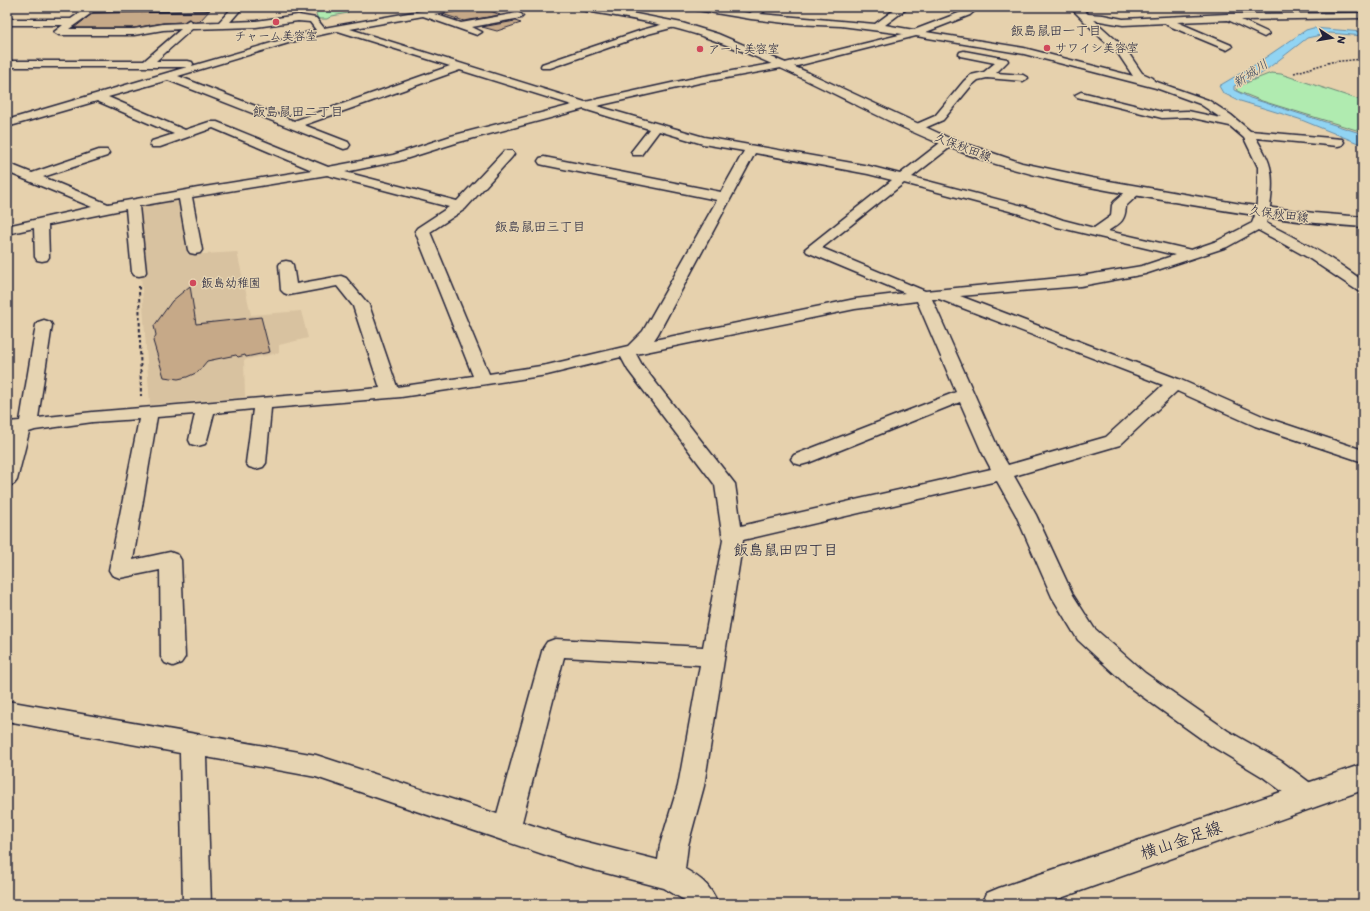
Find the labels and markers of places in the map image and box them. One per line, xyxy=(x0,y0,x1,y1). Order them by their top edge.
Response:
marker: チャーム美容室 xyxy=(271,17,281,27)
place label: チャーム美容室 xyxy=(234,29,318,43)
place label: サワイシ美容室 xyxy=(1055,41,1139,55)
place label: アート美容室 xyxy=(708,42,780,56)
marker: サワイシ美容室 xyxy=(1042,43,1052,53)
marker: アート美容室 xyxy=(695,44,705,54)
place label: 飯島幼稚園 xyxy=(201,276,261,290)
marker: 飯島幼稚園 xyxy=(188,278,198,288)

